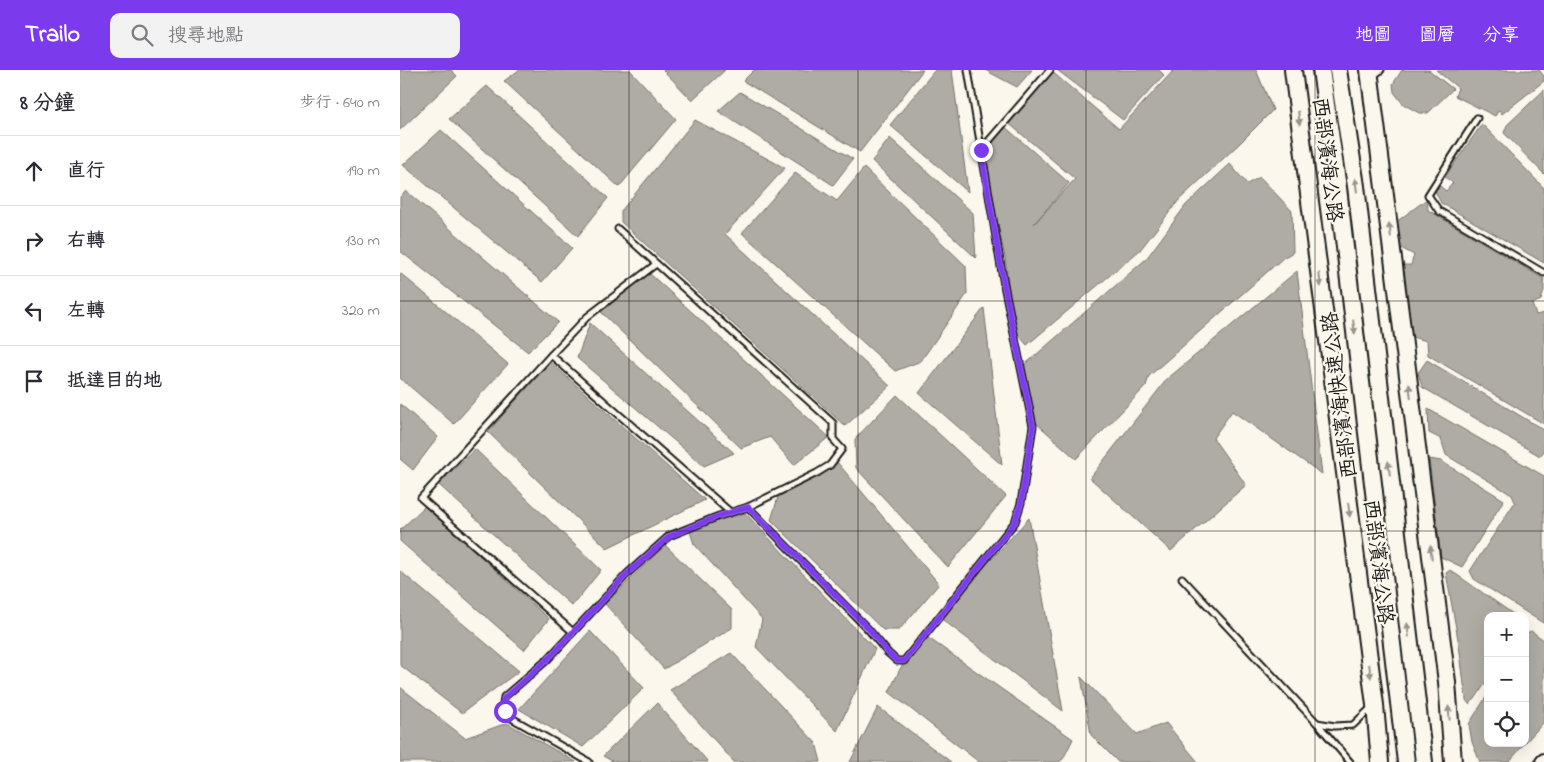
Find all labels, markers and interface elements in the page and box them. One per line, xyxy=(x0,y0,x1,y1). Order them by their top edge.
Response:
search box xyxy=(110,13,460,58)
text: Trailo xyxy=(25,18,80,53)
icon: search xyxy=(128,21,156,49)
text: 搜尋地點 xyxy=(168,23,244,50)
text: 地圖 xyxy=(1355,23,1391,49)
text: 圖層 xyxy=(1419,23,1455,49)
text: 分享 xyxy=(1483,23,1519,49)
text: 8 分鐘 xyxy=(20,89,75,119)
text: 步行 · 640 m xyxy=(300,91,380,115)
street label: 西部濱海公路 xyxy=(1303,96,1349,224)
one-way arrow xyxy=(1295,111,1303,127)
route end xyxy=(970,139,993,162)
icon: ahead xyxy=(20,157,48,185)
text: 直行 xyxy=(67,158,105,185)
text: 190 m xyxy=(347,159,380,183)
one-way arrow xyxy=(1351,177,1359,193)
one-way arrow xyxy=(1386,221,1394,237)
icon: right xyxy=(20,227,48,255)
text: 右轉 xyxy=(67,228,105,255)
text: 130 m xyxy=(345,229,380,253)
one-way arrow xyxy=(1316,272,1324,288)
icon: left xyxy=(20,297,48,325)
text: 左轉 xyxy=(67,298,105,325)
text: 320 m xyxy=(342,299,380,323)
street label: 西部濱海快速公路 xyxy=(1316,310,1366,480)
one-way arrow xyxy=(1350,319,1358,335)
icon: arrive xyxy=(20,367,48,395)
text: 抵達目的地 xyxy=(67,368,162,395)
one-way arrow xyxy=(1406,382,1414,398)
one-way arrow xyxy=(1385,460,1393,476)
street label: 西部濱海公路 xyxy=(1354,498,1400,626)
one-way arrow xyxy=(1345,503,1353,519)
one-way arrow xyxy=(1427,544,1435,560)
map controls xyxy=(1484,612,1529,747)
button: + xyxy=(1484,612,1529,657)
one-way arrow xyxy=(1404,621,1412,637)
button: − xyxy=(1484,657,1529,702)
one-way arrow xyxy=(1366,664,1374,680)
route start xyxy=(494,700,517,723)
button: locate xyxy=(1484,702,1529,747)
one-way arrow xyxy=(1445,705,1453,721)

